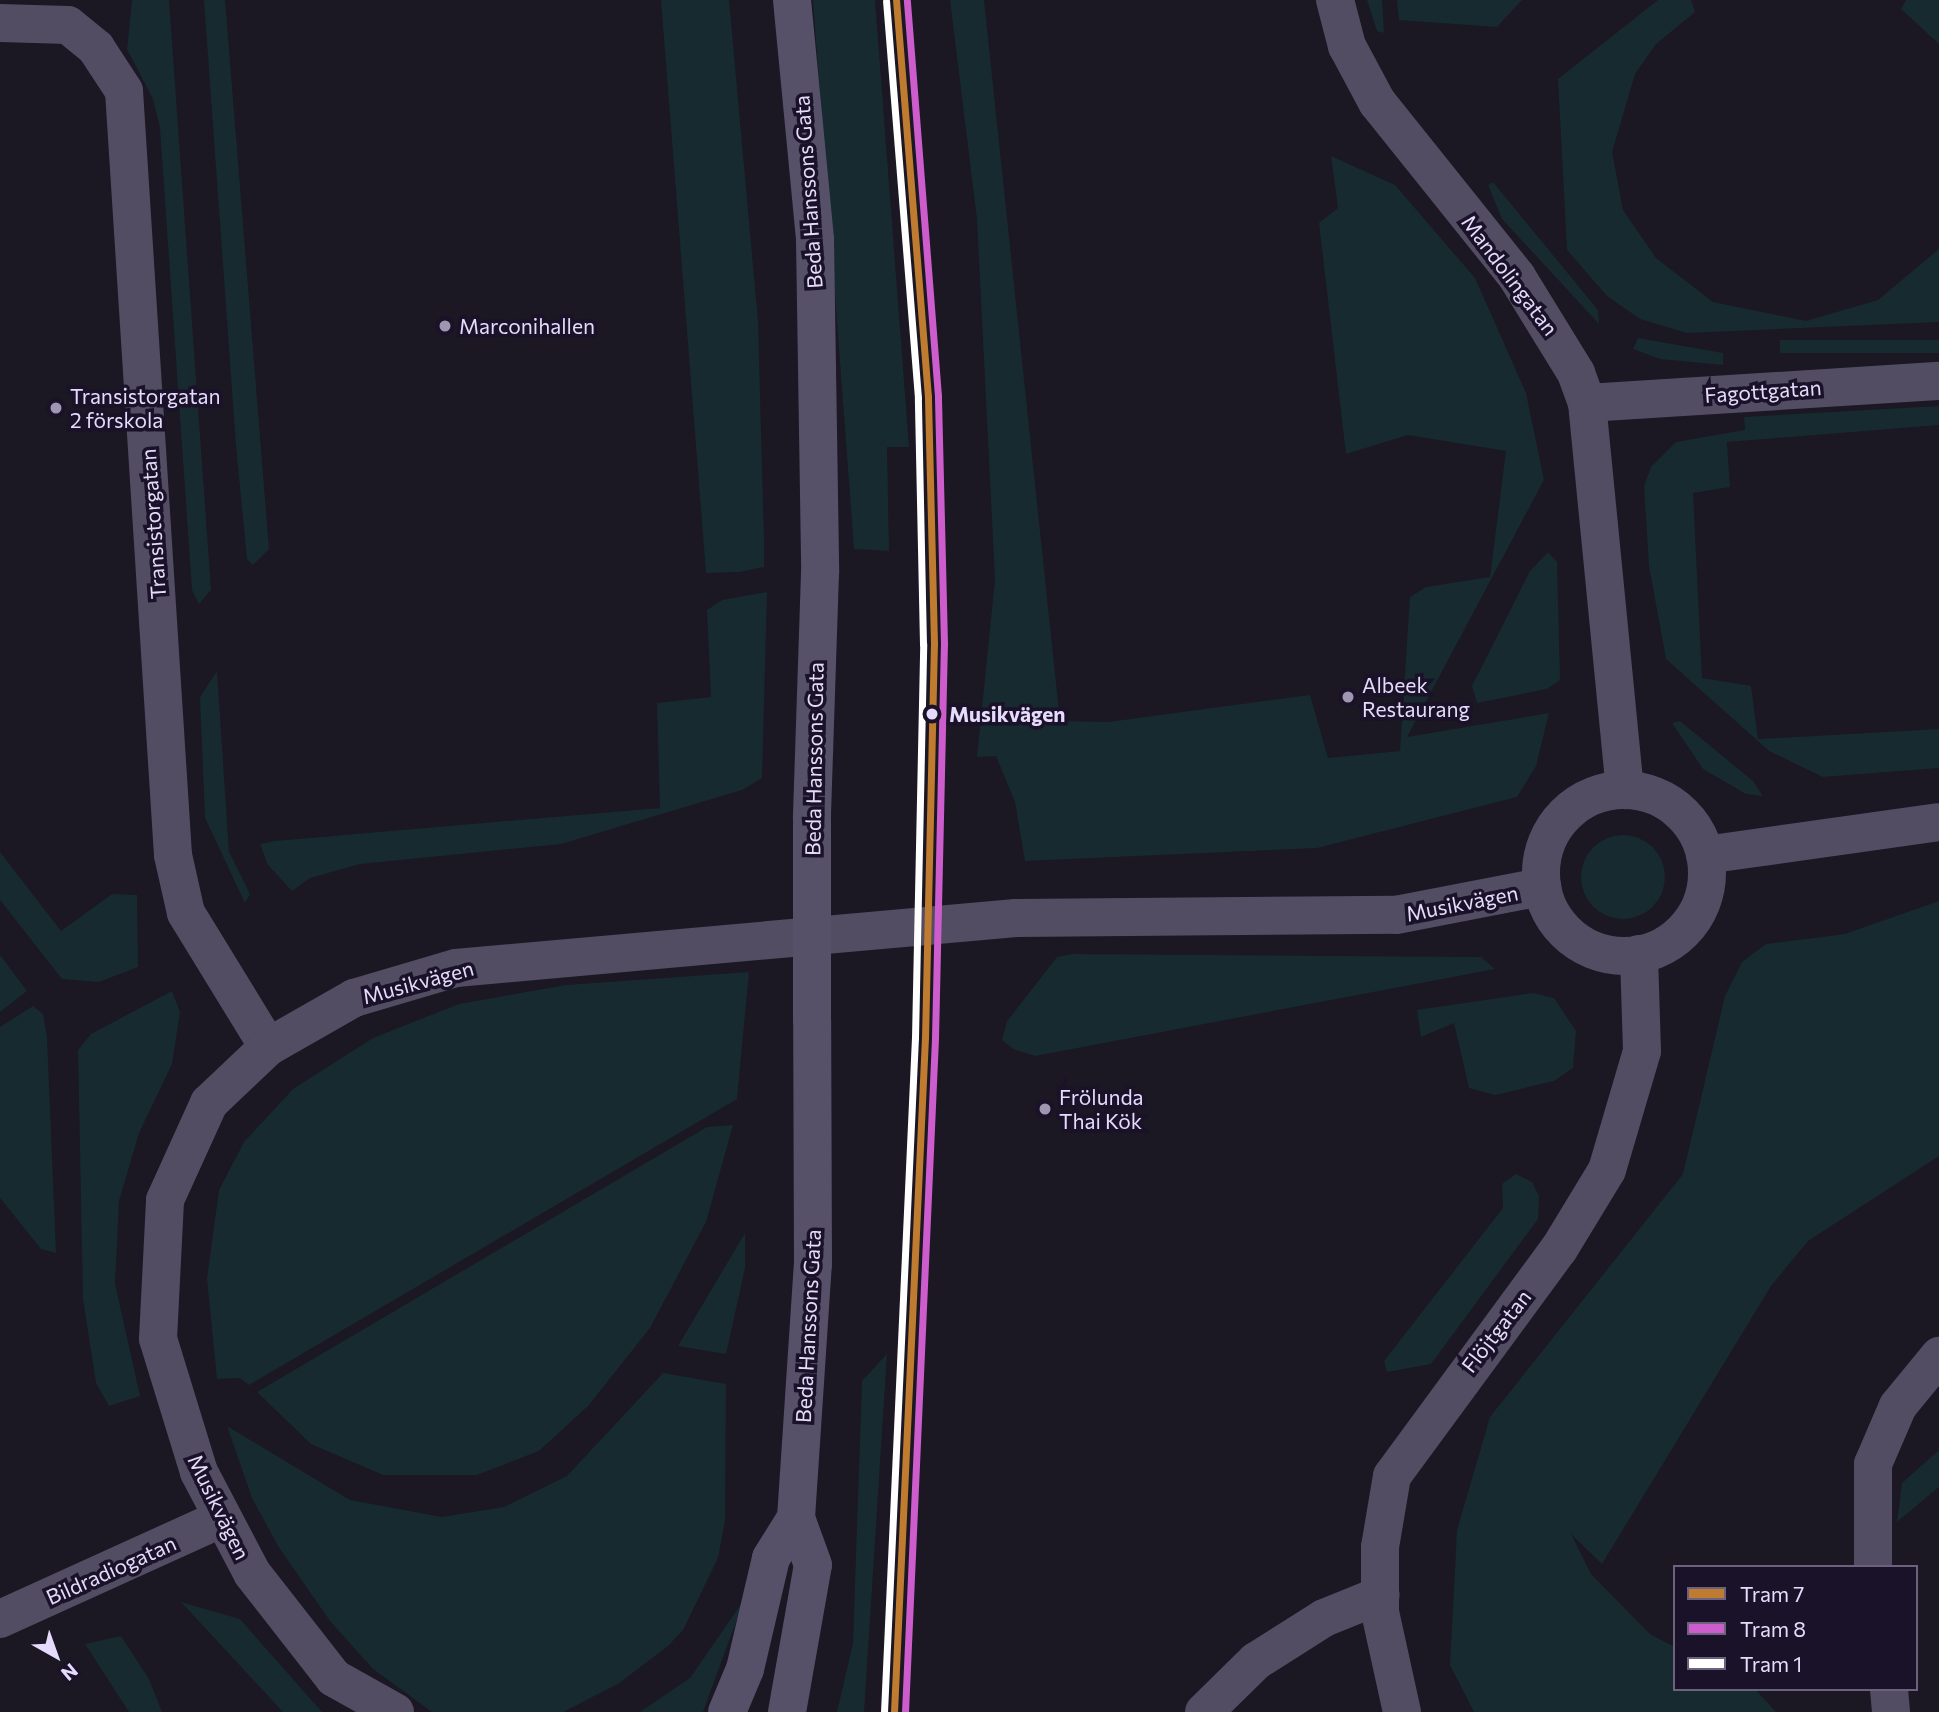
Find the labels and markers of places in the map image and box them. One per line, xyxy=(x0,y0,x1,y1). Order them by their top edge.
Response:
place label: Marconihallen xyxy=(459,313,595,339)
marker: Marconihallen xyxy=(437,318,453,334)
place label: Transistorgatan 2 förskola xyxy=(70,383,221,433)
marker: Transistorgatan 2 förskola xyxy=(48,400,64,416)
place label: Albeek Restaurang xyxy=(1362,672,1470,722)
marker: Albeek Restaurang xyxy=(1340,689,1356,705)
place label: Musikvägen xyxy=(949,701,1065,727)
marker: Musikvägen xyxy=(921,703,943,725)
place label: Frölunda Thai Kök xyxy=(1059,1084,1144,1134)
marker: Frölunda Thai Kök xyxy=(1037,1101,1053,1117)

